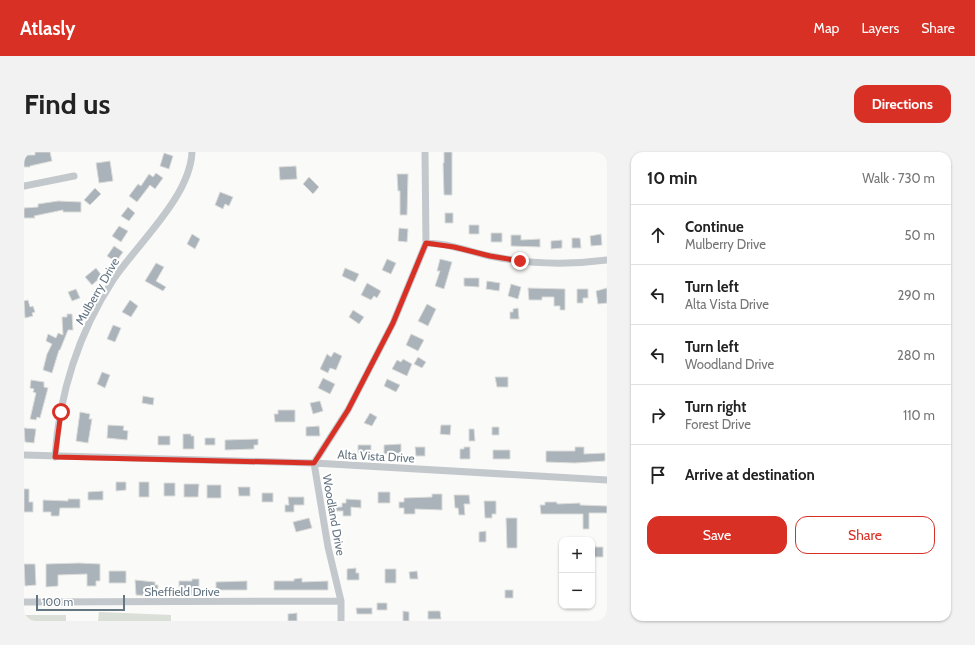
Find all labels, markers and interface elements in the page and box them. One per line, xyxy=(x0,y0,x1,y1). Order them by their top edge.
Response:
text: Atlasly xyxy=(20,17,76,40)
text: Map xyxy=(814,19,839,37)
text: Layers xyxy=(861,19,899,37)
text: Share xyxy=(921,19,955,37)
button: Directions xyxy=(854,85,951,123)
text: Find us xyxy=(24,87,110,121)
text: 10 min xyxy=(647,168,697,188)
text: Walk · 730 m xyxy=(862,170,935,186)
text: Continue xyxy=(685,218,744,236)
icon: ahead xyxy=(647,224,669,246)
text: 50 m xyxy=(905,227,935,243)
text: Mulberry Drive xyxy=(685,236,766,252)
route end xyxy=(511,252,529,270)
street label: Mulberry Drive xyxy=(72,255,122,327)
text: Turn left xyxy=(685,278,739,296)
icon: left xyxy=(647,284,669,306)
text: 290 m xyxy=(897,287,935,303)
text: Alta Vista Drive xyxy=(685,296,769,312)
text: Turn left xyxy=(685,338,739,356)
icon: left xyxy=(647,344,669,366)
text: 280 m xyxy=(897,347,935,363)
text: Woodland Drive xyxy=(685,356,774,372)
text: Turn right xyxy=(685,398,746,416)
route start xyxy=(52,403,70,421)
icon: right xyxy=(647,404,669,426)
text: 110 m xyxy=(903,407,935,423)
text: Forest Drive xyxy=(685,416,751,432)
street label: Alta Vista Drive xyxy=(337,446,415,466)
icon: arrive xyxy=(647,464,669,486)
text: Arrive at destination xyxy=(685,466,815,484)
street label: Woodland Drive xyxy=(319,473,349,557)
button: Save xyxy=(647,516,787,554)
button: Share xyxy=(795,516,935,554)
map controls xyxy=(559,537,595,609)
button: + xyxy=(559,537,595,573)
button: − xyxy=(559,573,595,609)
street label: Sheffield Drive xyxy=(144,584,220,599)
scale bar xyxy=(36,593,125,612)
text: 100 m xyxy=(42,595,73,609)

